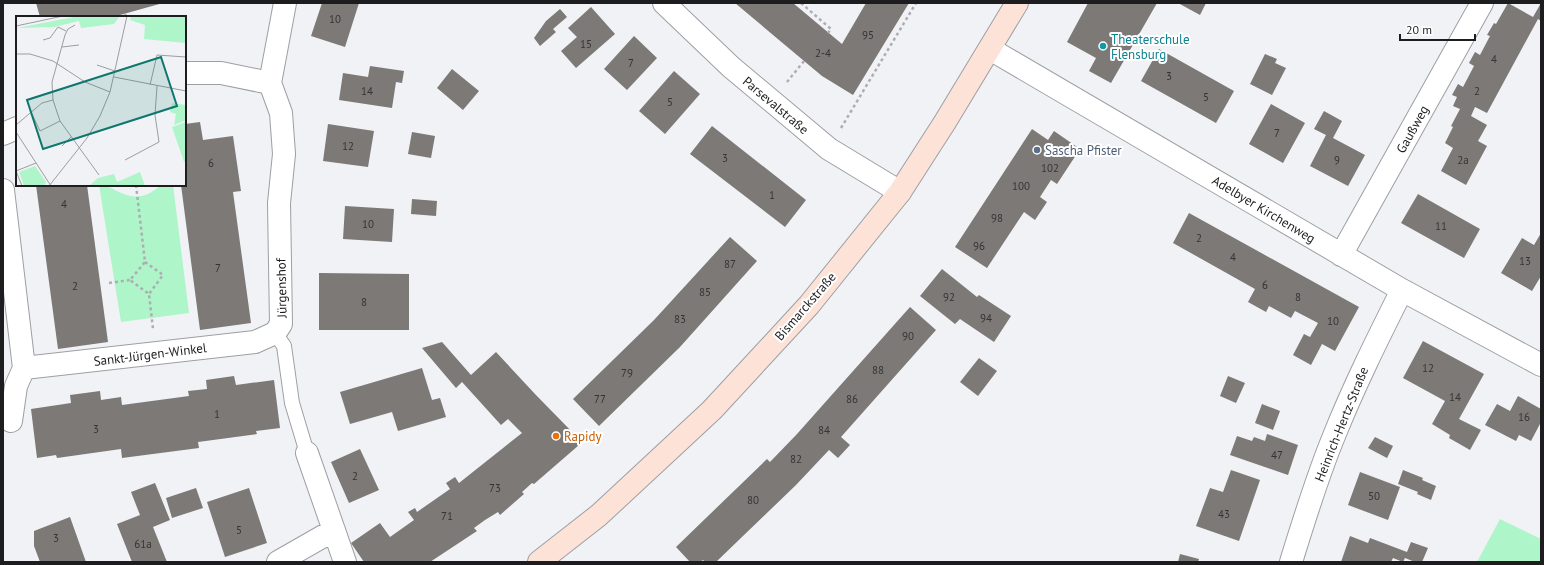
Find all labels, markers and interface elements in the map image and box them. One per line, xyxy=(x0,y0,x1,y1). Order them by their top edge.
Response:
house number: 10 xyxy=(329,12,341,26)
inset map xyxy=(16,16,186,186)
scale bar xyxy=(1400,16,1475,42)
text: 20 m xyxy=(1406,22,1432,37)
house number: 95 xyxy=(862,28,874,42)
place label: Theaterschule Flensburg xyxy=(1111,31,1190,63)
house number: 15 xyxy=(580,37,592,51)
marker: Theaterschule Flensburg xyxy=(1098,41,1108,51)
house number: 2-4 xyxy=(815,46,831,60)
house number: 4 xyxy=(1491,52,1497,66)
house number: 7 xyxy=(628,56,634,70)
house number: 3 xyxy=(1166,69,1172,83)
street label: Parsevalstraße xyxy=(739,73,812,138)
house number: 14 xyxy=(361,84,373,98)
house number: 2 xyxy=(1474,84,1480,98)
house number: 5 xyxy=(1203,90,1209,104)
house number: 5 xyxy=(667,95,673,109)
street label: Gaußweg xyxy=(1392,102,1432,156)
house number: 7 xyxy=(1274,126,1280,140)
house number: 12 xyxy=(342,139,354,153)
place label: Sascha Pfister xyxy=(1045,142,1122,159)
marker: Sascha Pfister xyxy=(1032,145,1042,155)
house number: 3 xyxy=(722,151,728,165)
house number: 9 xyxy=(1334,153,1340,167)
house number: 2a xyxy=(1457,153,1469,167)
house number: 6 xyxy=(208,156,214,170)
house number: 102 xyxy=(1041,161,1059,175)
street label: Adelbyer Kirchenweg xyxy=(1209,172,1319,247)
house number: 100 xyxy=(1012,179,1030,193)
house number: 1 xyxy=(769,188,775,202)
house number: 4 xyxy=(61,197,67,211)
house number: 98 xyxy=(991,211,1003,225)
house number: 10 xyxy=(362,217,374,231)
house number: 11 xyxy=(1435,219,1447,233)
house number: 2 xyxy=(1196,231,1202,245)
house number: 96 xyxy=(973,239,985,253)
house number: 4 xyxy=(1230,250,1236,264)
house number: 13 xyxy=(1519,254,1531,268)
street label: Jürgenshof xyxy=(272,257,291,319)
house number: 87 xyxy=(724,257,736,271)
house number: 7 xyxy=(215,261,221,275)
street label: Bismarckstraße xyxy=(771,269,840,344)
house number: 6 xyxy=(1262,278,1268,292)
house number: 2 xyxy=(72,279,78,293)
house number: 85 xyxy=(699,285,711,299)
house number: 92 xyxy=(943,290,955,304)
house number: 8 xyxy=(1295,290,1301,304)
house number: 8 xyxy=(361,295,367,309)
house number: 94 xyxy=(980,311,992,325)
house number: 83 xyxy=(674,312,686,326)
house number: 10 xyxy=(1327,314,1339,328)
house number: 90 xyxy=(902,329,914,343)
street label: Sankt-Jürgen-Winkel xyxy=(93,339,208,370)
house number: 12 xyxy=(1422,361,1434,375)
house number: 88 xyxy=(872,363,884,377)
street label: Heinrich-Hertz-Straße xyxy=(1311,364,1372,484)
house number: 79 xyxy=(621,366,633,380)
house number: 14 xyxy=(1449,390,1461,404)
house number: 77 xyxy=(594,392,606,406)
house number: 86 xyxy=(846,392,858,406)
house number: 1 xyxy=(214,407,220,421)
house number: 16 xyxy=(1518,410,1530,424)
house number: 3 xyxy=(93,422,99,436)
house number: 84 xyxy=(818,423,830,437)
place label: Rapidy xyxy=(564,428,602,445)
marker: Rapidy xyxy=(551,431,561,441)
house number: 47 xyxy=(1271,448,1283,462)
house number: 82 xyxy=(790,452,802,466)
house number: 2 xyxy=(352,469,358,483)
house number: 73 xyxy=(489,481,501,495)
house number: 50 xyxy=(1368,489,1380,503)
house number: 80 xyxy=(747,493,759,507)
house number: 43 xyxy=(1218,507,1230,521)
house number: 71 xyxy=(441,509,453,523)
house number: 5 xyxy=(236,523,242,537)
house number: 3 xyxy=(53,531,59,545)
house number: 61a xyxy=(134,537,152,551)

